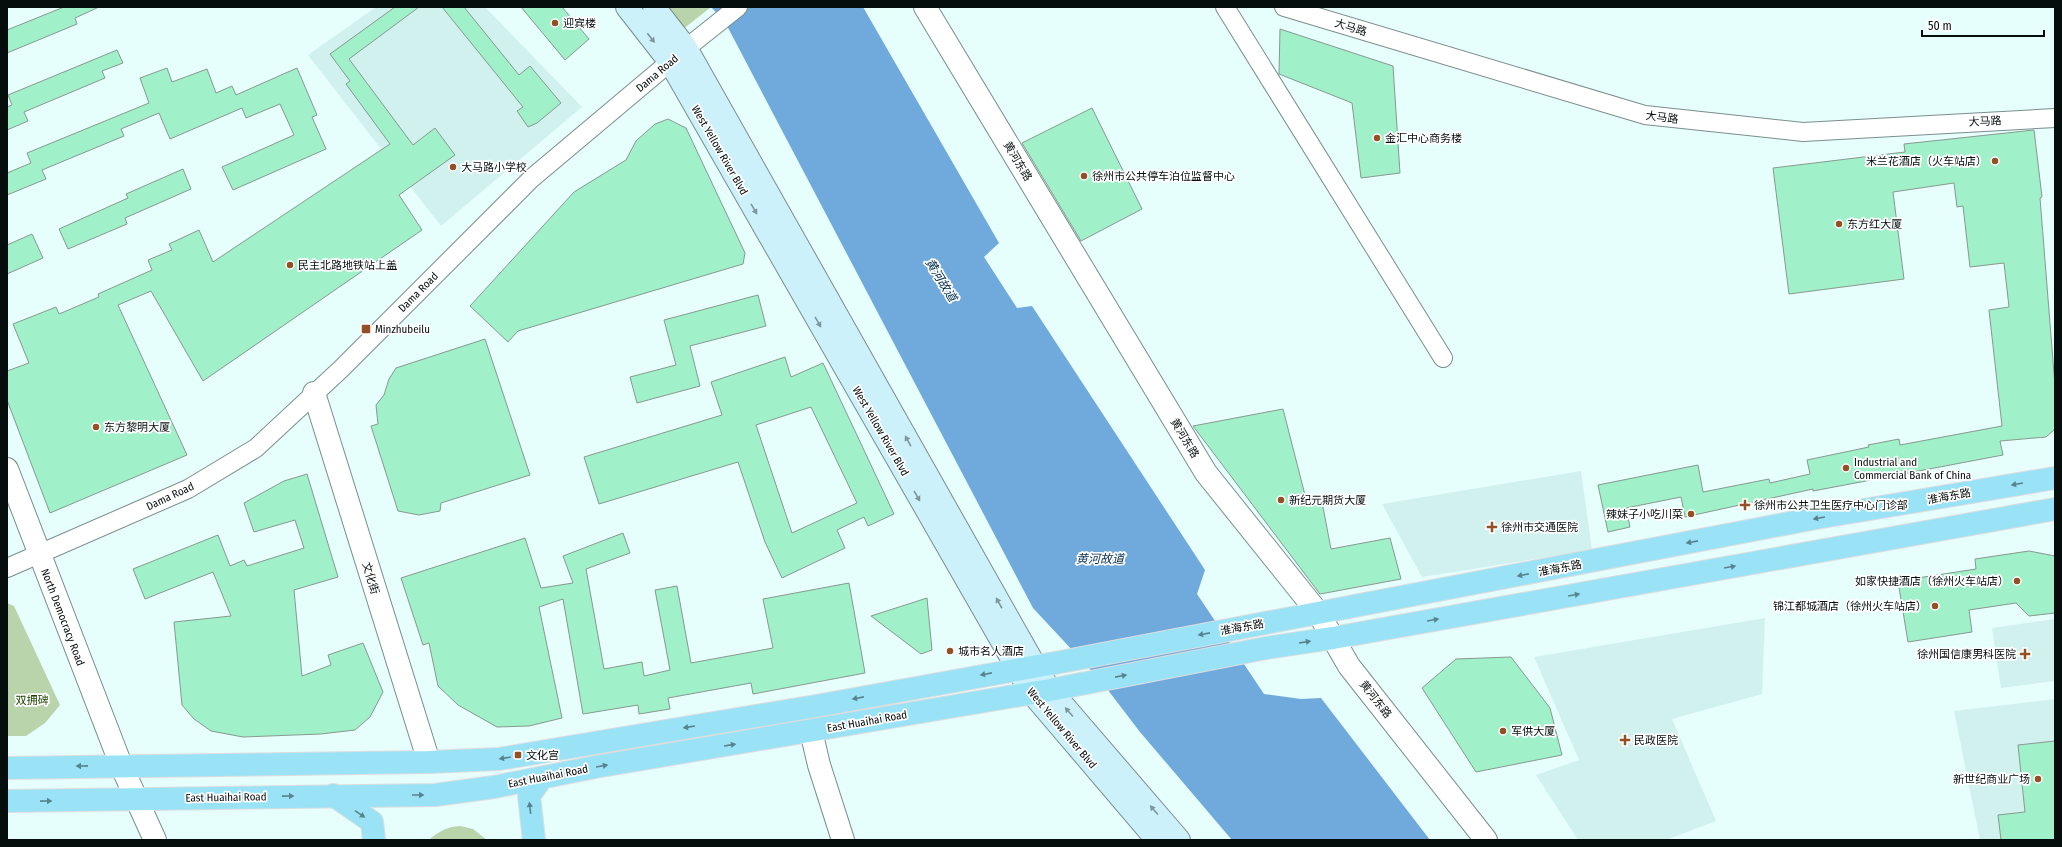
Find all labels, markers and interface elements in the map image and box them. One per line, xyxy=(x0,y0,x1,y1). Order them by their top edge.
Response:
scale bar xyxy=(1922,12,2044,38)
street label: 大马路 xyxy=(1333,16,1369,39)
place label: 迎宾楼 xyxy=(563,17,596,30)
marker: 迎宾楼 xyxy=(550,18,560,28)
text: 50 m xyxy=(1928,19,1952,33)
one-way arrow xyxy=(647,32,655,43)
street label: Dama Road xyxy=(634,52,681,95)
street label: West Yellow River Blvd xyxy=(689,103,750,197)
street label: 大马路 xyxy=(1645,109,1679,126)
street label: 大马路 xyxy=(1968,114,2002,129)
place label: 金汇中心商务楼 xyxy=(1385,132,1462,145)
marker: 金汇中心商务楼 xyxy=(1372,133,1382,143)
street label: 黄河东路 xyxy=(1001,139,1034,183)
place label: 米兰花酒店（火车站店） xyxy=(1866,155,1987,168)
marker: 米兰花酒店（火车站店） xyxy=(1990,156,2000,166)
place label: 大马路小学校 xyxy=(461,161,527,174)
marker: 大马路小学校 xyxy=(448,162,458,172)
place label: 徐州市公共停车泊位监督中心 xyxy=(1092,170,1235,183)
marker: 徐州市公共停车泊位监督中心 xyxy=(1079,171,1089,181)
one-way arrow xyxy=(751,203,757,215)
place label: 东方红大厦 xyxy=(1847,218,1902,231)
marker: 东方红大厦 xyxy=(1834,219,1844,229)
water label: 黄河故道 xyxy=(922,256,961,306)
place label: 民主北路地铁站上盖 xyxy=(298,259,397,272)
marker: 民主北路地铁站上盖 xyxy=(285,260,295,270)
street label: Dama Road xyxy=(396,270,441,315)
one-way arrow xyxy=(815,316,822,328)
marker: Minzhubeilu xyxy=(360,323,372,335)
place label: Minzhubeilu xyxy=(375,323,430,336)
street label: West Yellow River Blvd xyxy=(850,384,911,478)
street label: 黄河东路 xyxy=(1168,416,1201,460)
place label: 东方黎明大厦 xyxy=(104,421,170,434)
marker: 东方黎明大厦 xyxy=(91,422,101,432)
one-way arrow xyxy=(904,435,911,447)
place label: Industrial and Commercial Bank of China xyxy=(1854,456,1971,482)
marker: Industrial and Commercial Bank of China xyxy=(1841,463,1851,473)
street label: Dama Road xyxy=(144,480,196,513)
one-way arrow xyxy=(2010,481,2023,487)
street label: 淮海东路 xyxy=(1926,486,1972,507)
one-way arrow xyxy=(914,490,921,501)
place label: 新纪元期货大厦 xyxy=(1289,494,1366,507)
marker: 新纪元期货大厦 xyxy=(1276,495,1286,505)
marker: 徐州市公共卫生医疗中心门诊部 xyxy=(1739,499,1751,511)
place label: 徐州市公共卫生医疗中心门诊部 xyxy=(1754,499,1908,512)
place label: 辣妹子小吃川菜 xyxy=(1606,508,1683,521)
marker: 辣妹子小吃川菜 xyxy=(1686,509,1696,519)
one-way arrow xyxy=(1813,515,1826,521)
marker: 徐州市交通医院 xyxy=(1486,521,1498,533)
place label: 徐州市交通医院 xyxy=(1501,521,1578,534)
one-way arrow xyxy=(1686,540,1698,546)
water label: 黄河故道 xyxy=(1076,552,1126,566)
street label: 淮海东路 xyxy=(1537,558,1583,579)
street label: 文化街 xyxy=(359,560,382,596)
one-way arrow xyxy=(1724,564,1736,570)
street label: North Democracy Road xyxy=(38,567,87,668)
one-way arrow xyxy=(1517,572,1529,578)
place label: 如家快捷酒店（徐州火车站店） xyxy=(1855,575,2009,588)
marker: 如家快捷酒店（徐州火车站店） xyxy=(2012,576,2022,586)
one-way arrow xyxy=(1568,591,1581,597)
one-way arrow xyxy=(995,597,1002,609)
place label: 锦江都城酒店（徐州火车站店） xyxy=(1773,600,1927,613)
marker: 锦江都城酒店（徐州火车站店） xyxy=(1930,601,1940,611)
street label: 淮海东路 xyxy=(1219,617,1265,638)
one-way arrow xyxy=(1427,617,1439,623)
one-way arrow xyxy=(1198,631,1210,637)
one-way arrow xyxy=(1299,639,1311,645)
place label: 城市名人酒店 xyxy=(958,645,1024,658)
marker: 城市名人酒店 xyxy=(945,646,955,656)
place label: 徐州国信康男科医院 xyxy=(1917,648,2016,661)
marker: 徐州国信康男科医院 xyxy=(2019,648,2031,660)
one-way arrow xyxy=(980,671,992,677)
one-way arrow xyxy=(1115,673,1127,679)
street label: 黄河东路 xyxy=(1357,678,1394,721)
street label: West Yellow River Blvd xyxy=(1024,685,1099,771)
park label: 双拥碑 xyxy=(16,694,49,707)
one-way arrow xyxy=(852,695,864,701)
one-way arrow xyxy=(1064,706,1073,717)
street label: East Huaihai Road xyxy=(826,708,908,735)
one-way arrow xyxy=(683,724,695,730)
place label: 军供大厦 xyxy=(1511,725,1555,738)
marker: 军供大厦 xyxy=(1498,726,1508,736)
marker: 民政医院 xyxy=(1619,734,1631,746)
place label: 民政医院 xyxy=(1634,734,1678,747)
one-way arrow xyxy=(724,742,736,748)
place label: 文化宫 xyxy=(526,749,559,762)
marker: 文化宫 xyxy=(513,750,523,760)
one-way arrow xyxy=(499,755,511,761)
street label: East Huaihai Road xyxy=(507,762,589,791)
one-way arrow xyxy=(75,763,88,769)
one-way arrow xyxy=(596,763,608,769)
place label: 新世纪商业广场 xyxy=(1953,773,2030,786)
marker: 新世纪商业广场 xyxy=(2033,774,2043,784)
street label: East Huaihai Road xyxy=(185,790,267,805)
one-way arrow xyxy=(412,792,425,798)
one-way arrow xyxy=(282,793,295,799)
one-way arrow xyxy=(40,797,52,804)
one-way arrow xyxy=(527,802,534,814)
one-way arrow xyxy=(1149,805,1158,816)
one-way arrow xyxy=(355,810,365,818)

